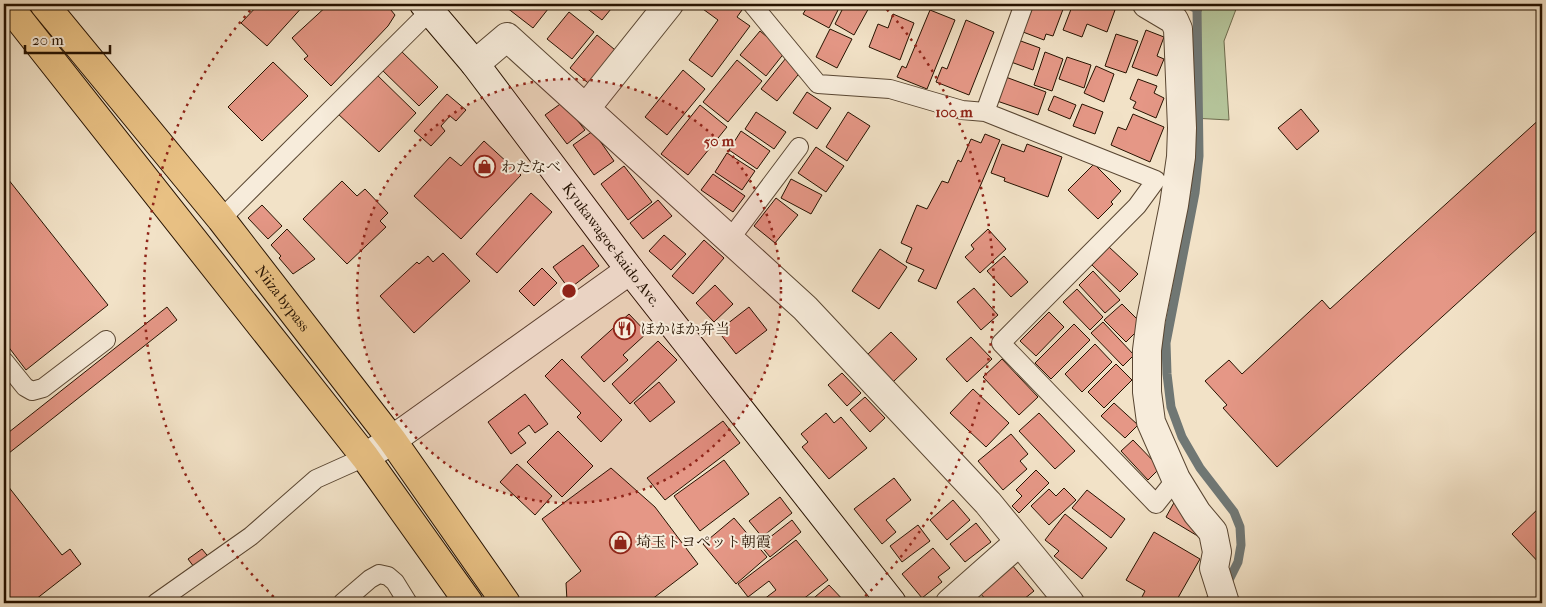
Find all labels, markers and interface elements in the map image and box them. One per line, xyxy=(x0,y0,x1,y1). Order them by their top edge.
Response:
scale bar xyxy=(25,22,110,54)
text: 20 m xyxy=(32,31,64,49)
text: 100 m xyxy=(935,103,973,121)
text: 50 m xyxy=(704,132,735,150)
shop icon: わたなべ xyxy=(473,155,497,179)
place label: わたなべ xyxy=(501,158,561,176)
street label: Kyukawagoe-kaido Ave. xyxy=(558,179,664,310)
street label: Niiza bypass xyxy=(251,262,314,335)
centre of rings xyxy=(560,282,578,300)
restaurant icon: ほかほか弁当 xyxy=(612,317,636,341)
place label: ほかほか弁当 xyxy=(640,320,730,338)
shop icon: 埼玉トヨペット朝霞 xyxy=(608,530,632,554)
place label: 埼玉トヨペット朝霞 xyxy=(636,533,771,551)

